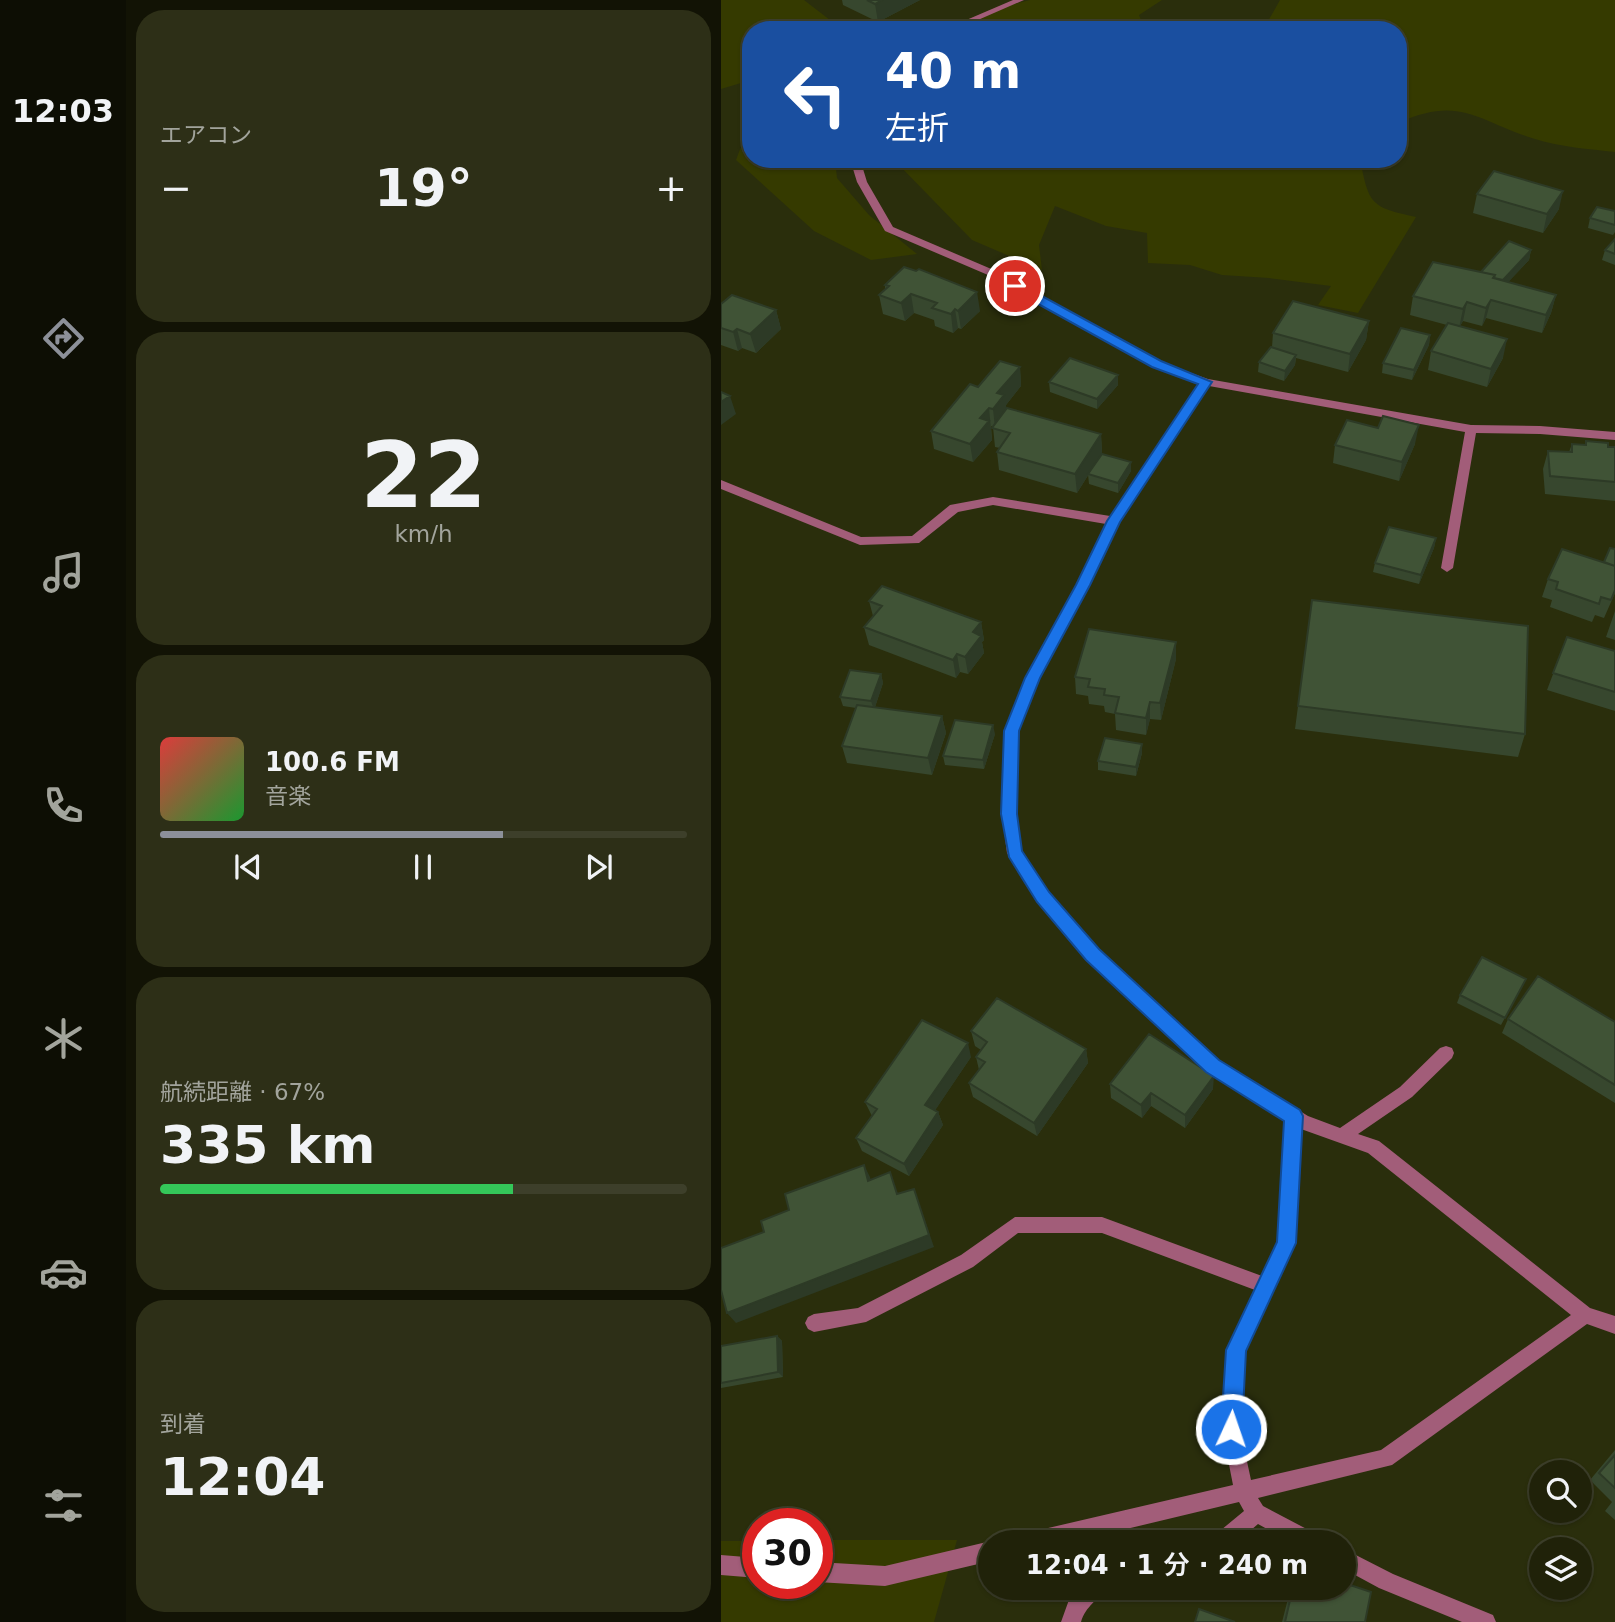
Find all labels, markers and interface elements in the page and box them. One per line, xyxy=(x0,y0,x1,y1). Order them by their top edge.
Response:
text: 40 m xyxy=(885,43,1021,100)
icon: left xyxy=(770,49,861,140)
text: 12:03 xyxy=(12,92,114,130)
text: 左折 xyxy=(885,109,949,147)
text: エアコン xyxy=(160,122,252,148)
text: 19° xyxy=(374,158,473,218)
text: − xyxy=(160,166,192,210)
text: + xyxy=(655,166,687,210)
pin xyxy=(985,256,1045,316)
icon: arrive xyxy=(996,267,1034,305)
icon: directions xyxy=(39,314,88,363)
text: 22 xyxy=(360,423,487,528)
text: km/h xyxy=(394,521,453,547)
icon: music xyxy=(39,548,88,597)
text: 100.6 FM xyxy=(265,747,400,777)
icon: phone xyxy=(39,781,88,830)
text: 音楽 xyxy=(265,783,311,809)
icon: previous xyxy=(229,848,267,886)
icon: pause xyxy=(404,848,442,886)
icon: next xyxy=(580,848,618,886)
icon: climate xyxy=(39,1014,88,1063)
text: 航続距離 · 67% xyxy=(160,1079,325,1105)
text: 335 km xyxy=(160,1115,375,1175)
icon: car xyxy=(39,1248,88,1297)
position arrow xyxy=(1194,1392,1268,1466)
text: 到着 xyxy=(160,1411,206,1437)
text: 12:04 xyxy=(160,1447,326,1507)
map controls xyxy=(1529,1460,1592,1600)
button: search xyxy=(1529,1460,1592,1523)
icon: filters xyxy=(39,1481,88,1530)
speed limit sign: 30 xyxy=(742,1508,833,1599)
button: layers xyxy=(1529,1537,1592,1600)
text: 12:04 · 1 分 · 240 m xyxy=(1026,1550,1308,1580)

